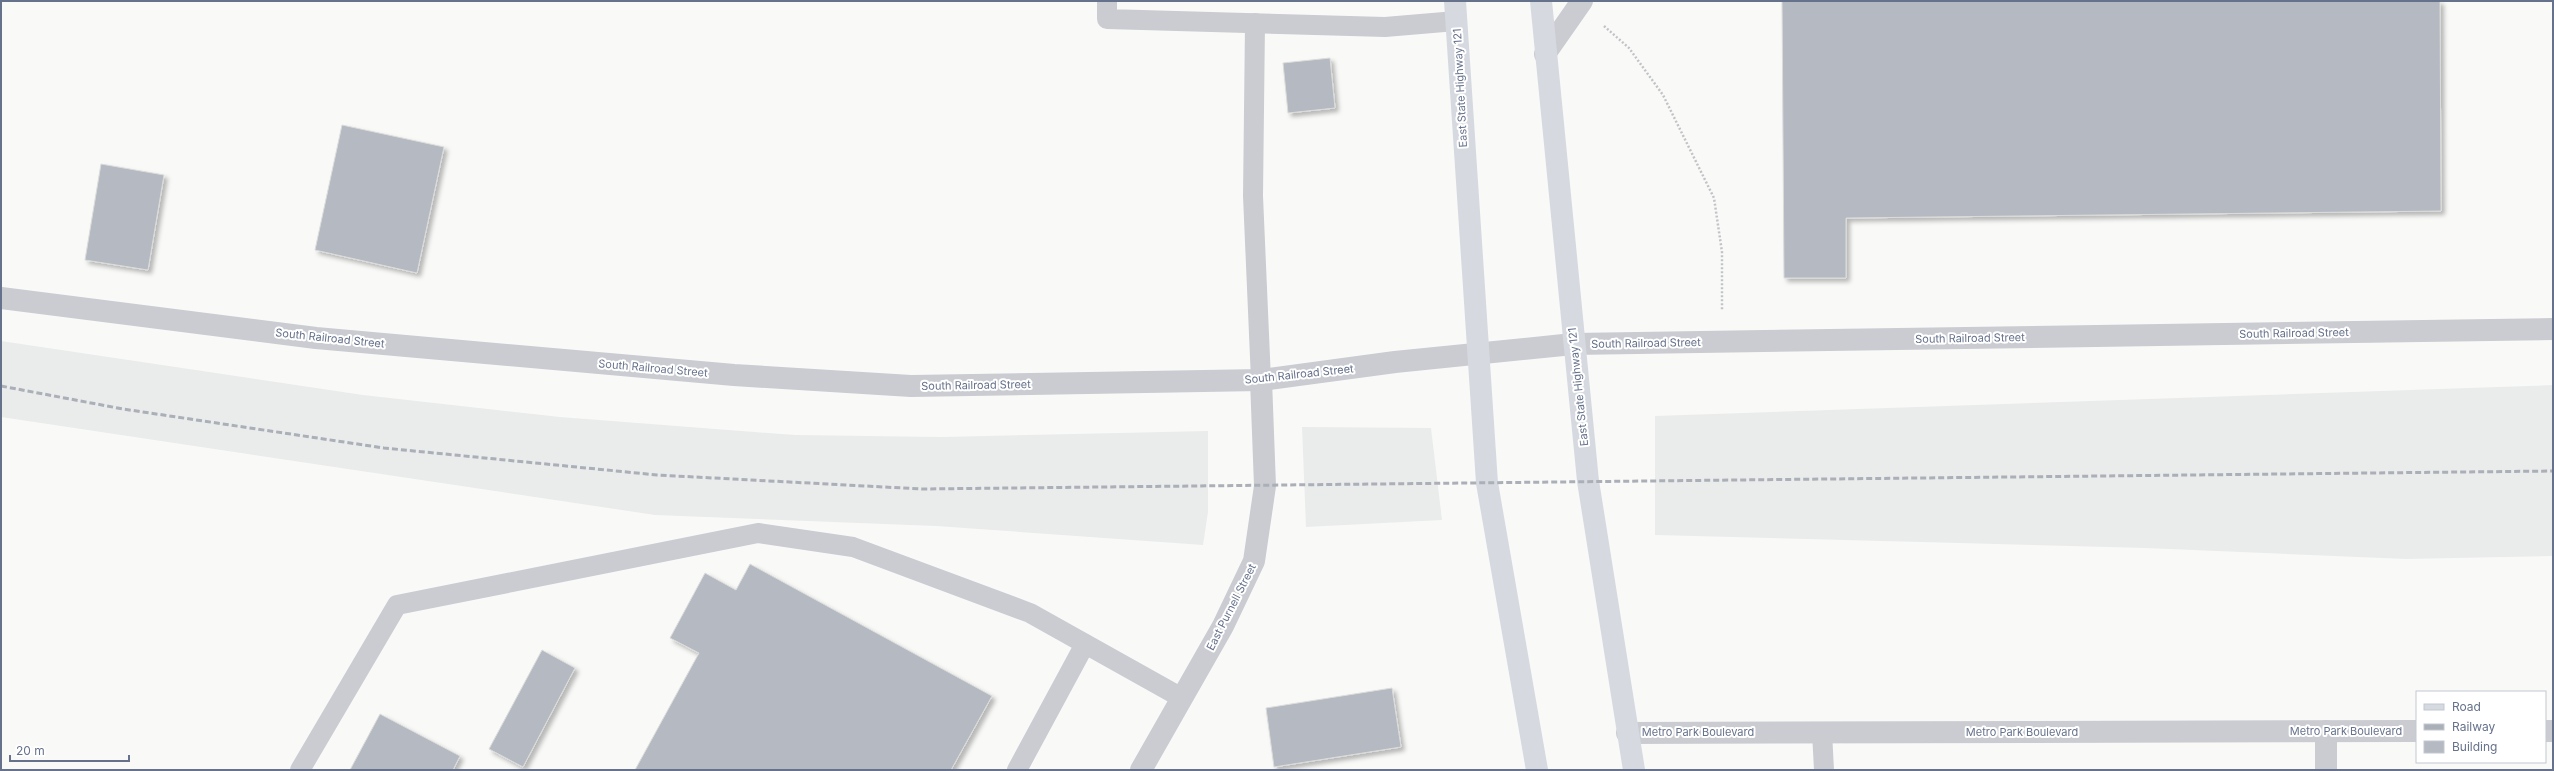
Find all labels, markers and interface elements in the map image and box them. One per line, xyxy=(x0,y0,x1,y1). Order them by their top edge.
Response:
street label: East State Highway 121 xyxy=(1450,28,1470,148)
street label: South Railroad Street xyxy=(275,325,386,351)
street label: South Railroad Street xyxy=(2239,325,2349,341)
street label: East State Highway 121 xyxy=(1565,327,1591,447)
street label: South Railroad Street xyxy=(1915,330,2025,346)
street label: South Railroad Street xyxy=(1591,335,1701,351)
street label: South Railroad Street xyxy=(598,356,709,380)
street label: South Railroad Street xyxy=(1244,361,1355,387)
street label: South Railroad Street xyxy=(921,377,1031,393)
street label: East Purnell Street xyxy=(1203,561,1259,653)
legend xyxy=(2416,691,2546,763)
text: Road xyxy=(2452,699,2481,714)
text: Railway xyxy=(2452,719,2496,734)
street label: Metro Park Boulevard xyxy=(2290,724,2402,738)
street label: Metro Park Boulevard xyxy=(1642,725,1754,739)
street label: Metro Park Boulevard xyxy=(1966,725,2078,739)
scale bar xyxy=(10,737,129,763)
text: Building xyxy=(2452,739,2497,754)
text: 20 m xyxy=(16,743,45,758)

